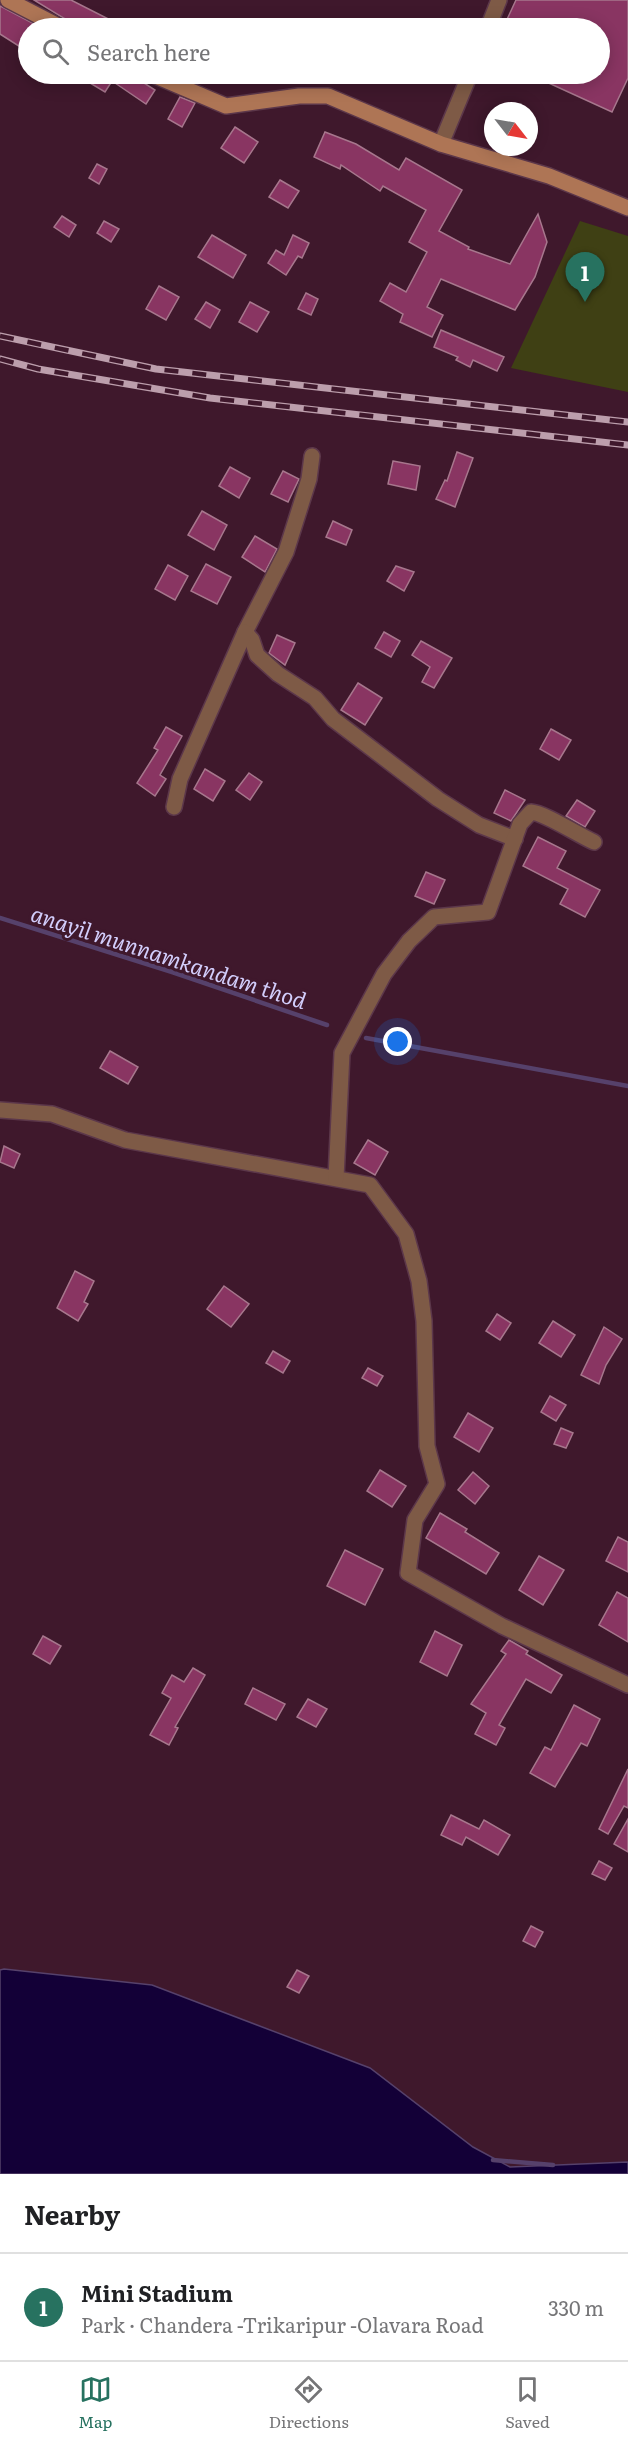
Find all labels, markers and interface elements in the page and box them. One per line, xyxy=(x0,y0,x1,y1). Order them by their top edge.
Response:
search box xyxy=(18,18,610,84)
icon: search xyxy=(39,35,72,68)
text: Search here xyxy=(87,35,210,68)
north arrow xyxy=(484,102,538,156)
pin: 1 xyxy=(566,252,604,302)
water label: anayil munnamkandam thod xyxy=(27,896,311,1016)
your location xyxy=(383,1027,412,1056)
text: Nearby xyxy=(24,2194,120,2233)
text: Mini Stadium xyxy=(81,2276,233,2309)
text: 1 xyxy=(39,2292,48,2322)
text: 330 m xyxy=(548,2292,604,2322)
text: Park · Chandera -Trikaripur -Olavara Road xyxy=(81,2309,484,2339)
tab: Map xyxy=(78,2373,112,2433)
tab: Directions xyxy=(269,2373,349,2433)
tab: Saved xyxy=(505,2373,550,2433)

